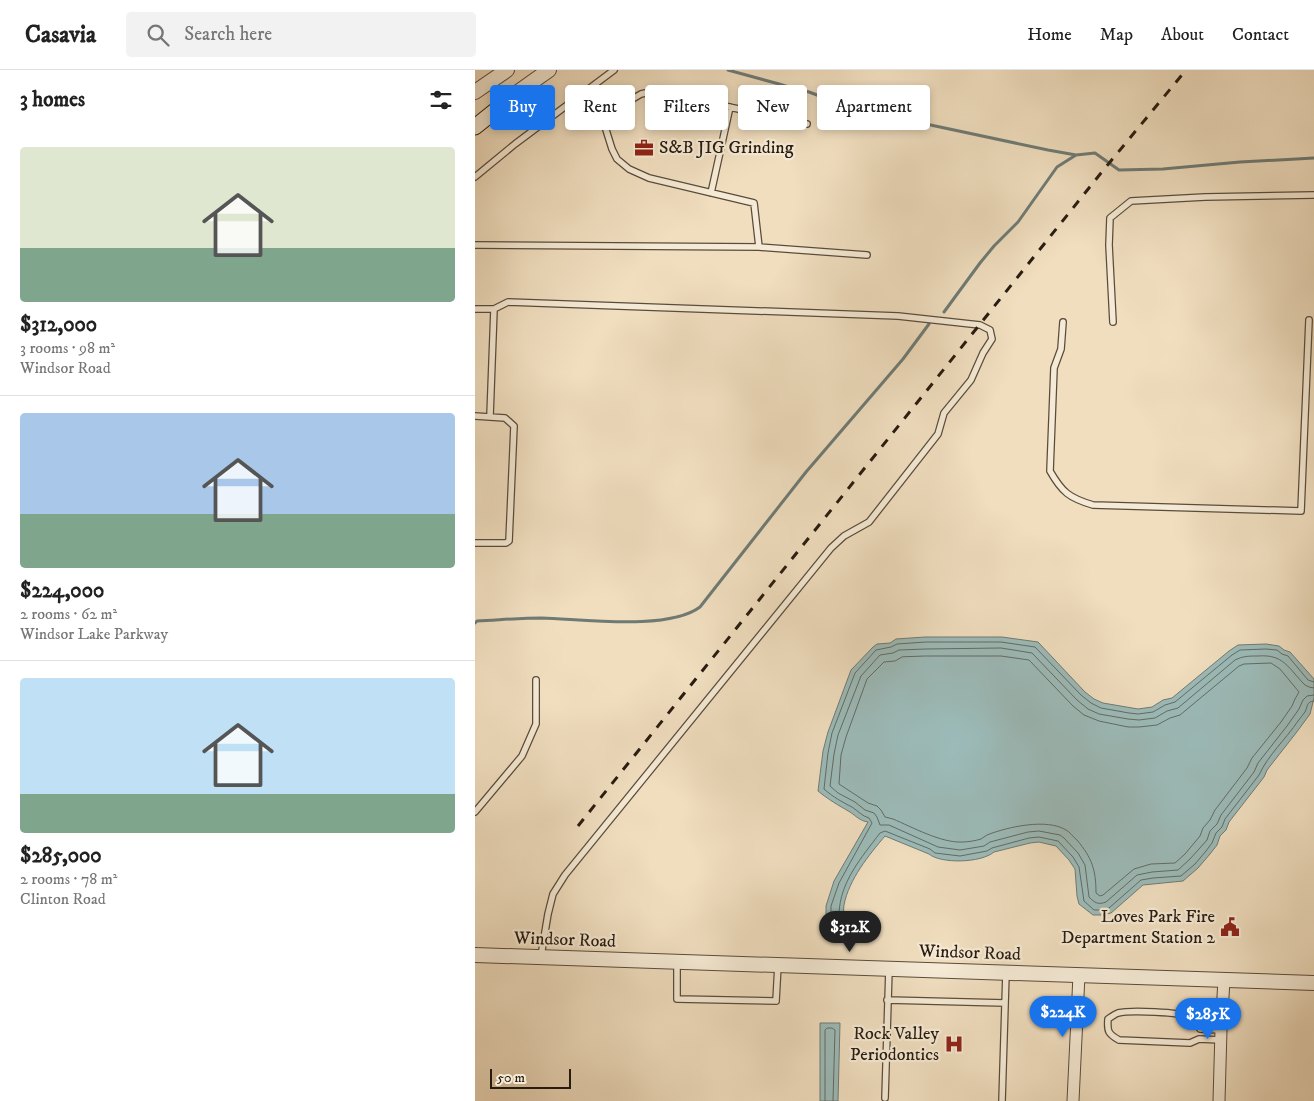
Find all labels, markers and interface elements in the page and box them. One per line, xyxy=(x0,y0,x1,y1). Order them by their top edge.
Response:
search box xyxy=(126,12,476,57)
text: Casavia xyxy=(25,20,96,50)
icon: search xyxy=(144,21,172,49)
text: Search here xyxy=(184,23,272,46)
text: Home xyxy=(1027,24,1072,46)
text: Map xyxy=(1100,24,1133,46)
text: About xyxy=(1161,24,1204,46)
text: Contact xyxy=(1232,24,1289,46)
chip: Buy xyxy=(490,85,555,130)
chip: Rent xyxy=(565,85,635,130)
chip: Filters xyxy=(645,85,728,130)
chip: New xyxy=(738,85,807,130)
chip: Apartment xyxy=(817,85,930,130)
icon: filters xyxy=(427,86,455,114)
text: 3 homes xyxy=(20,87,85,113)
office icon: S&B JIG Grinding xyxy=(633,137,655,159)
place label: S&B JIG Grinding xyxy=(659,137,794,159)
icon: home xyxy=(193,180,283,270)
text: $312,000 xyxy=(20,312,97,338)
text: 3 rooms · 98 m² xyxy=(20,338,115,358)
text: Windsor Road xyxy=(20,358,111,378)
icon: home xyxy=(193,445,283,535)
text: $224,000 xyxy=(20,578,104,604)
text: 2 rooms · 62 m² xyxy=(20,604,117,624)
text: Windsor Lake Parkway xyxy=(20,624,168,644)
icon: home xyxy=(193,710,283,800)
text: $285,000 xyxy=(20,843,102,869)
text: 2 rooms · 78 m² xyxy=(20,869,117,889)
text: Clinton Road xyxy=(20,889,106,909)
place label: Loves Park Fire Department Station 2 xyxy=(1061,906,1215,949)
pin: $312K xyxy=(815,910,885,953)
public building icon: Loves Park Fire Department Station 2 xyxy=(1219,916,1241,938)
text: $312K xyxy=(830,917,870,937)
street label: Windsor Road xyxy=(513,927,616,953)
street label: Windsor Road xyxy=(918,940,1021,966)
pin: $224K xyxy=(1028,996,1098,1038)
pin: $285K xyxy=(1173,998,1243,1040)
text: $224K xyxy=(1041,1002,1085,1022)
text: $285K xyxy=(1186,1004,1230,1024)
place label: Rock Valley Periodontics xyxy=(850,1023,939,1066)
hospital icon: Rock Valley Periodontics xyxy=(943,1033,965,1055)
scale bar xyxy=(490,1066,571,1089)
text: 50 m xyxy=(497,1069,525,1087)

